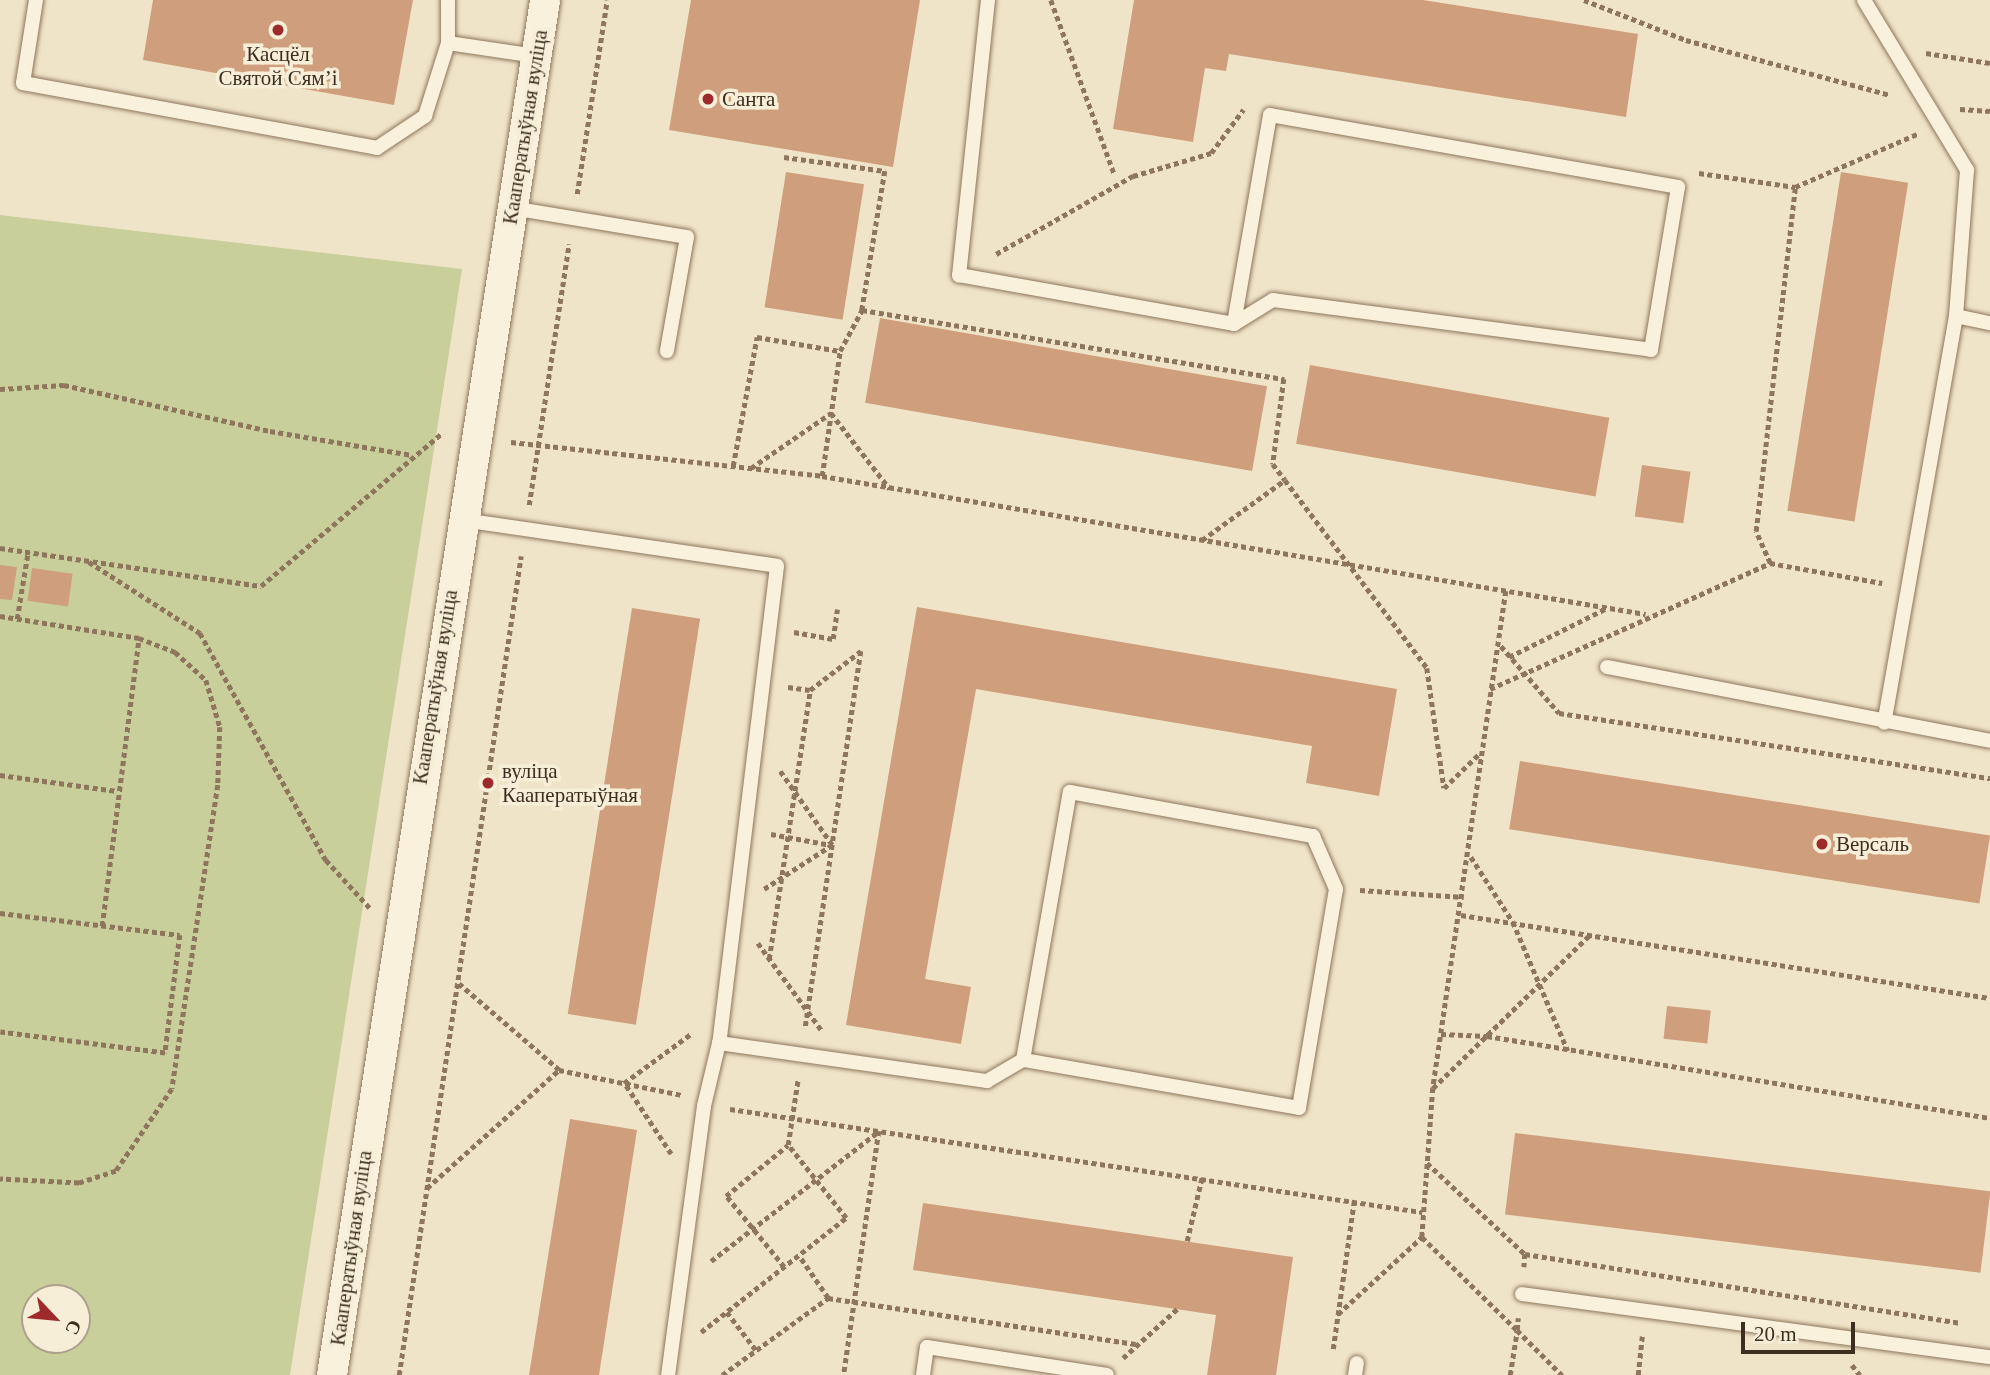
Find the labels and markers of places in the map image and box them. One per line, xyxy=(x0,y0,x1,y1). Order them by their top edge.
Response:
marker: Касцёл Святой Сямʼі xyxy=(270,22,286,38)
place label: Касцёл Святой Сямʼі xyxy=(219,41,337,91)
place label: Санта xyxy=(722,86,775,112)
marker: Санта xyxy=(700,91,716,107)
place label: вуліца Кааператыўная xyxy=(502,758,638,808)
marker: вуліца Кааператыўная xyxy=(480,775,496,791)
place label: Версаль xyxy=(1836,831,1909,857)
marker: Версаль xyxy=(1814,836,1830,852)

